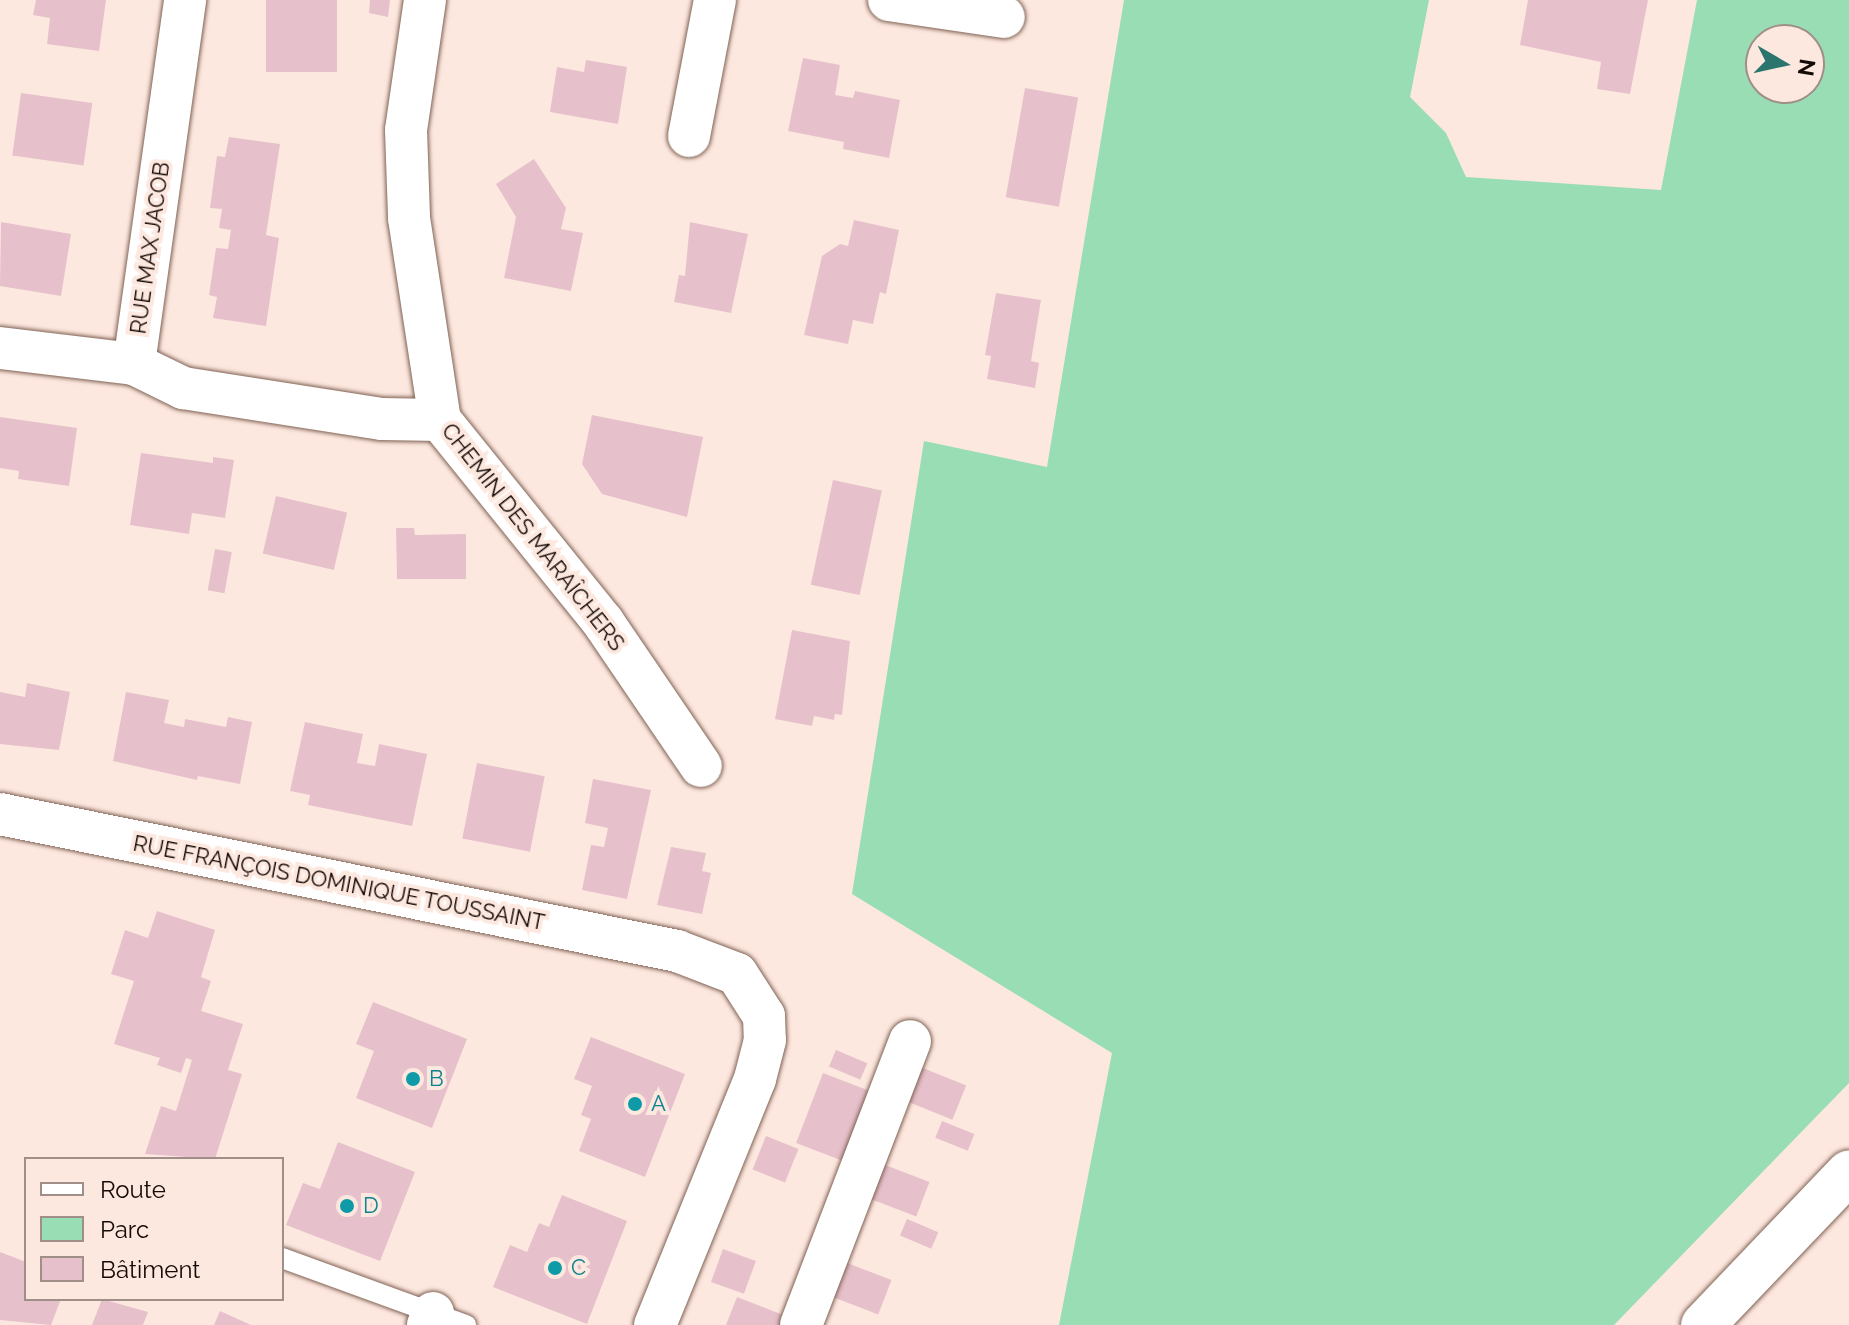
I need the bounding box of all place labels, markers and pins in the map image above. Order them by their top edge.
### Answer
place label: B [429,1066,444,1092]
marker: B [404,1070,422,1088]
place label: A [651,1091,666,1117]
marker: A [626,1095,644,1113]
place label: D [363,1193,379,1219]
marker: D [338,1197,356,1215]
place label: C [571,1255,586,1281]
marker: C [546,1259,564,1277]

